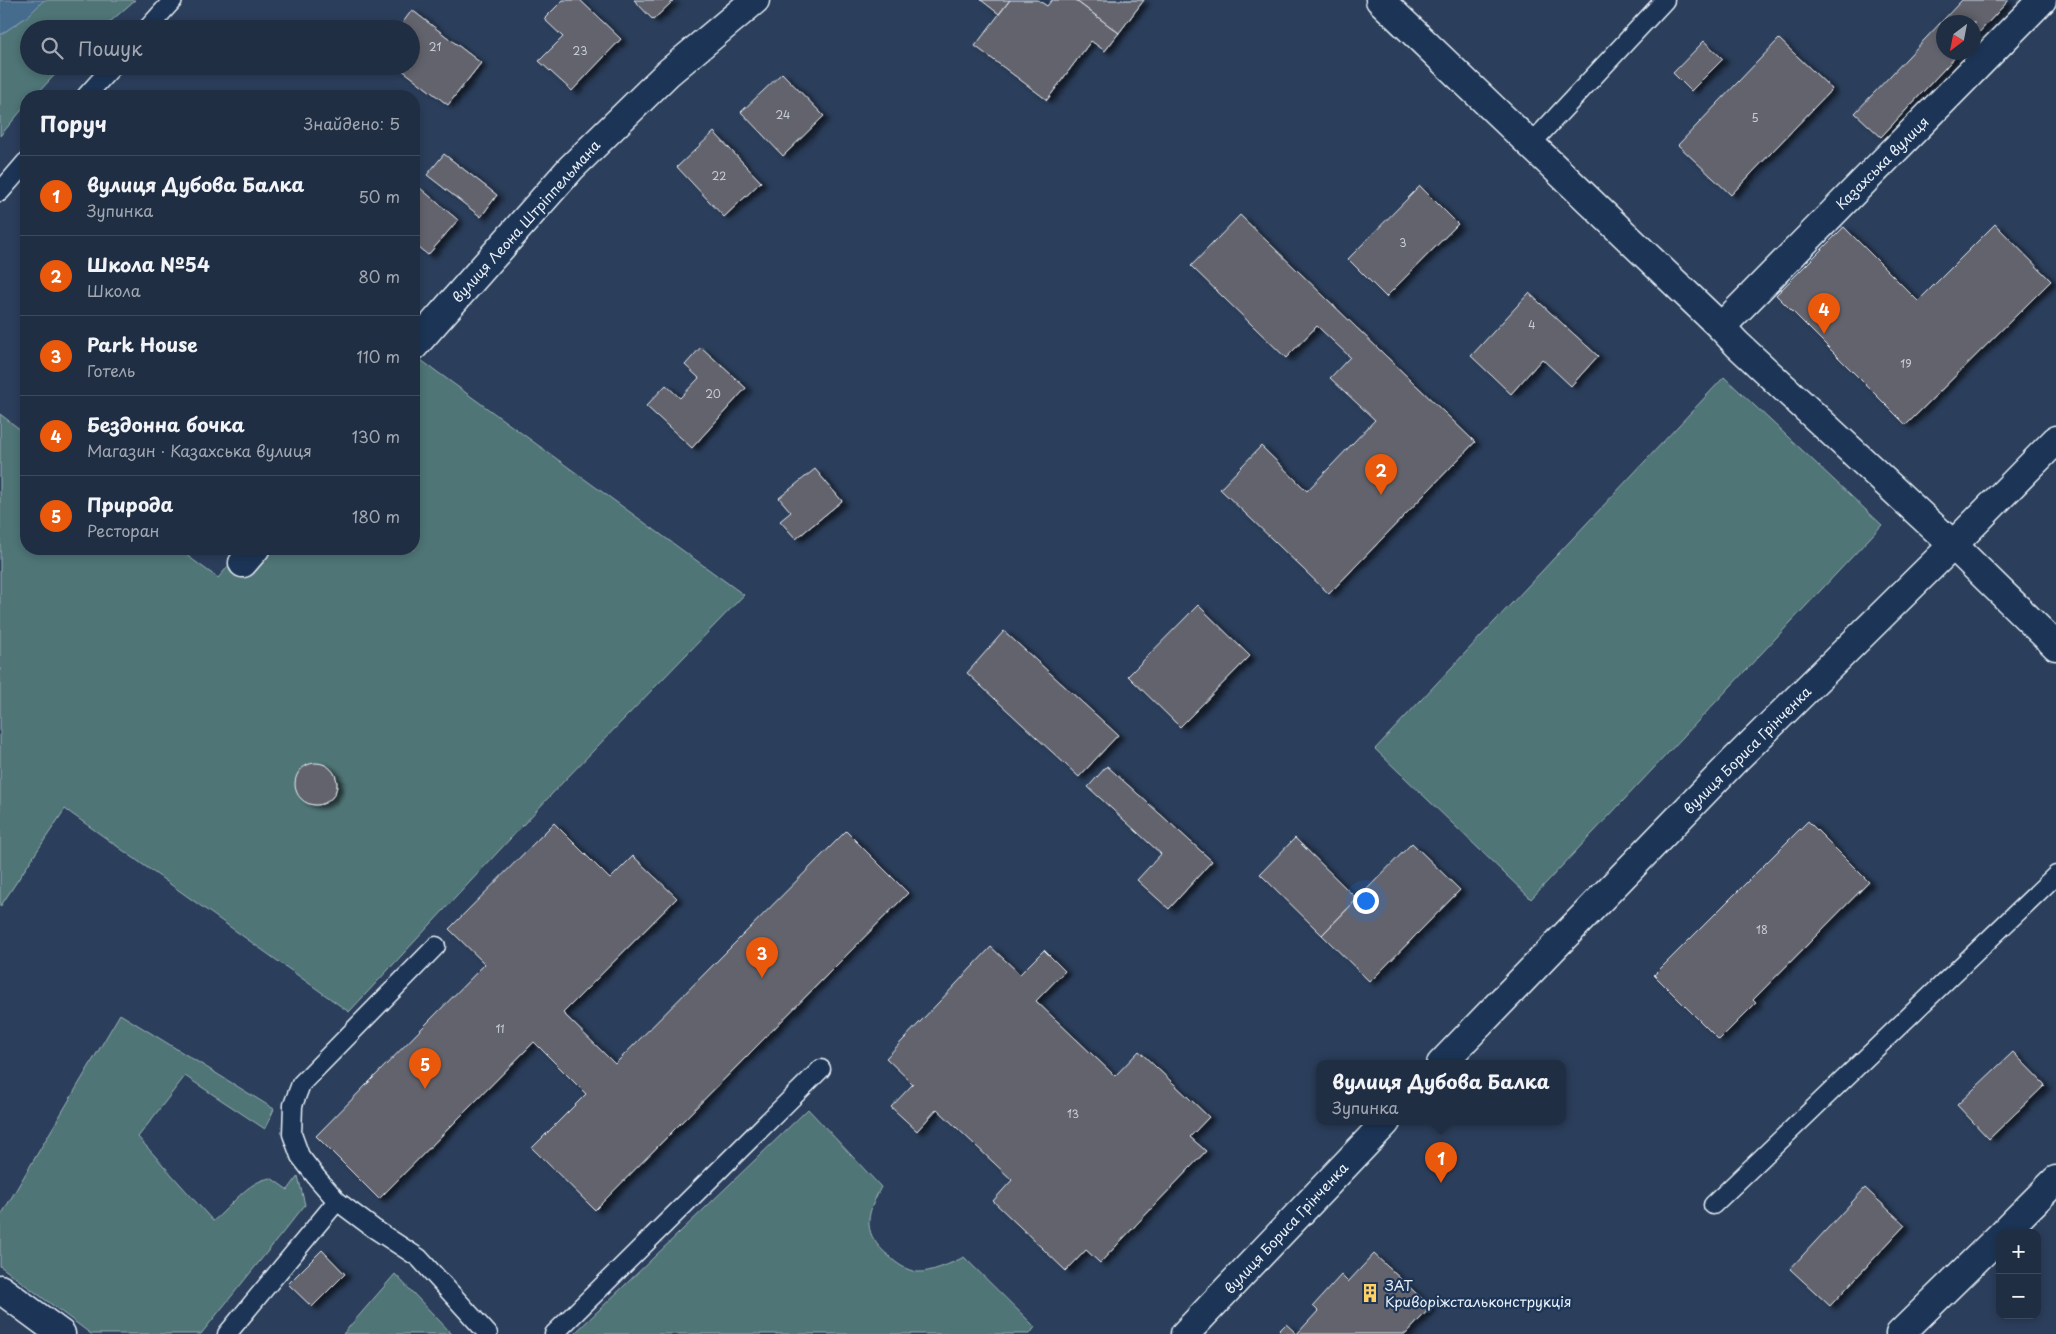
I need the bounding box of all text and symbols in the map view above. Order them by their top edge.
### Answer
north arrow [1936,15,1981,60]
search box [20,20,420,75]
icon: search [38,34,66,62]
text: Пошук [78,34,143,62]
house number: 21 [429,38,441,55]
house number: 23 [573,42,587,59]
house number: 24 [776,106,790,123]
text: Поруч [40,107,107,139]
house number: 5 [1751,109,1759,126]
text: Знайдено: 5 [304,111,400,135]
street label: Казахська вулиця [1831,112,1933,214]
street label: вулиця Леона Штріппельмана [447,135,605,307]
house number: 22 [712,167,726,184]
text: вулиця Дубова Балка [87,170,304,198]
text: 1 [52,184,60,208]
text: 50 m [359,184,400,208]
text: Зупинка [87,198,153,222]
house number: 3 [1399,234,1407,251]
text: Школа №54 [87,250,210,278]
text: 2 [50,264,62,288]
text: 80 m [358,264,400,288]
text: Школа [87,278,141,302]
pin: 4 [1808,293,1840,334]
house number: 4 [1528,316,1536,333]
text: Park House [87,330,198,358]
text: 3 [51,344,61,368]
text: 110 m [357,344,400,368]
house number: 19 [1900,355,1912,372]
text: Готель [87,358,135,382]
house number: 20 [705,385,721,402]
text: Бездонна бочка [87,410,245,438]
text: 4 [51,424,61,448]
text: 130 m [352,424,400,448]
text: Магазин · Казахська вулиця [87,438,312,462]
pin: 2 [1365,454,1397,495]
text: Природа [87,490,173,518]
text: 5 [51,504,61,528]
text: 180 m [352,504,400,528]
text: Ресторан [87,518,160,542]
street label: вулиця Бориса Грінченка [1678,681,1816,819]
your location [1353,888,1379,914]
house number: 18 [1756,921,1768,938]
pin: 3 [746,937,778,978]
house number: 11 [495,1020,505,1037]
pin: 5 [409,1048,441,1089]
popup [1316,1060,1566,1125]
text: вулиця Дубова Балка [1332,1067,1550,1095]
text: Зупинка [1332,1095,1398,1119]
house number: 13 [1067,1105,1079,1122]
pin: 1 [1425,1142,1457,1183]
street label: вулиця Бориса Грінченка [1219,1157,1353,1299]
map controls [1996,1229,2041,1319]
button: + [1996,1229,2041,1274]
button: − [1996,1274,2041,1319]
place label: ЗАТ Криворіжстальконструкція [1385,1275,1572,1312]
building icon: ЗАТ Криворіжстальконструкція [1359,1282,1381,1304]

